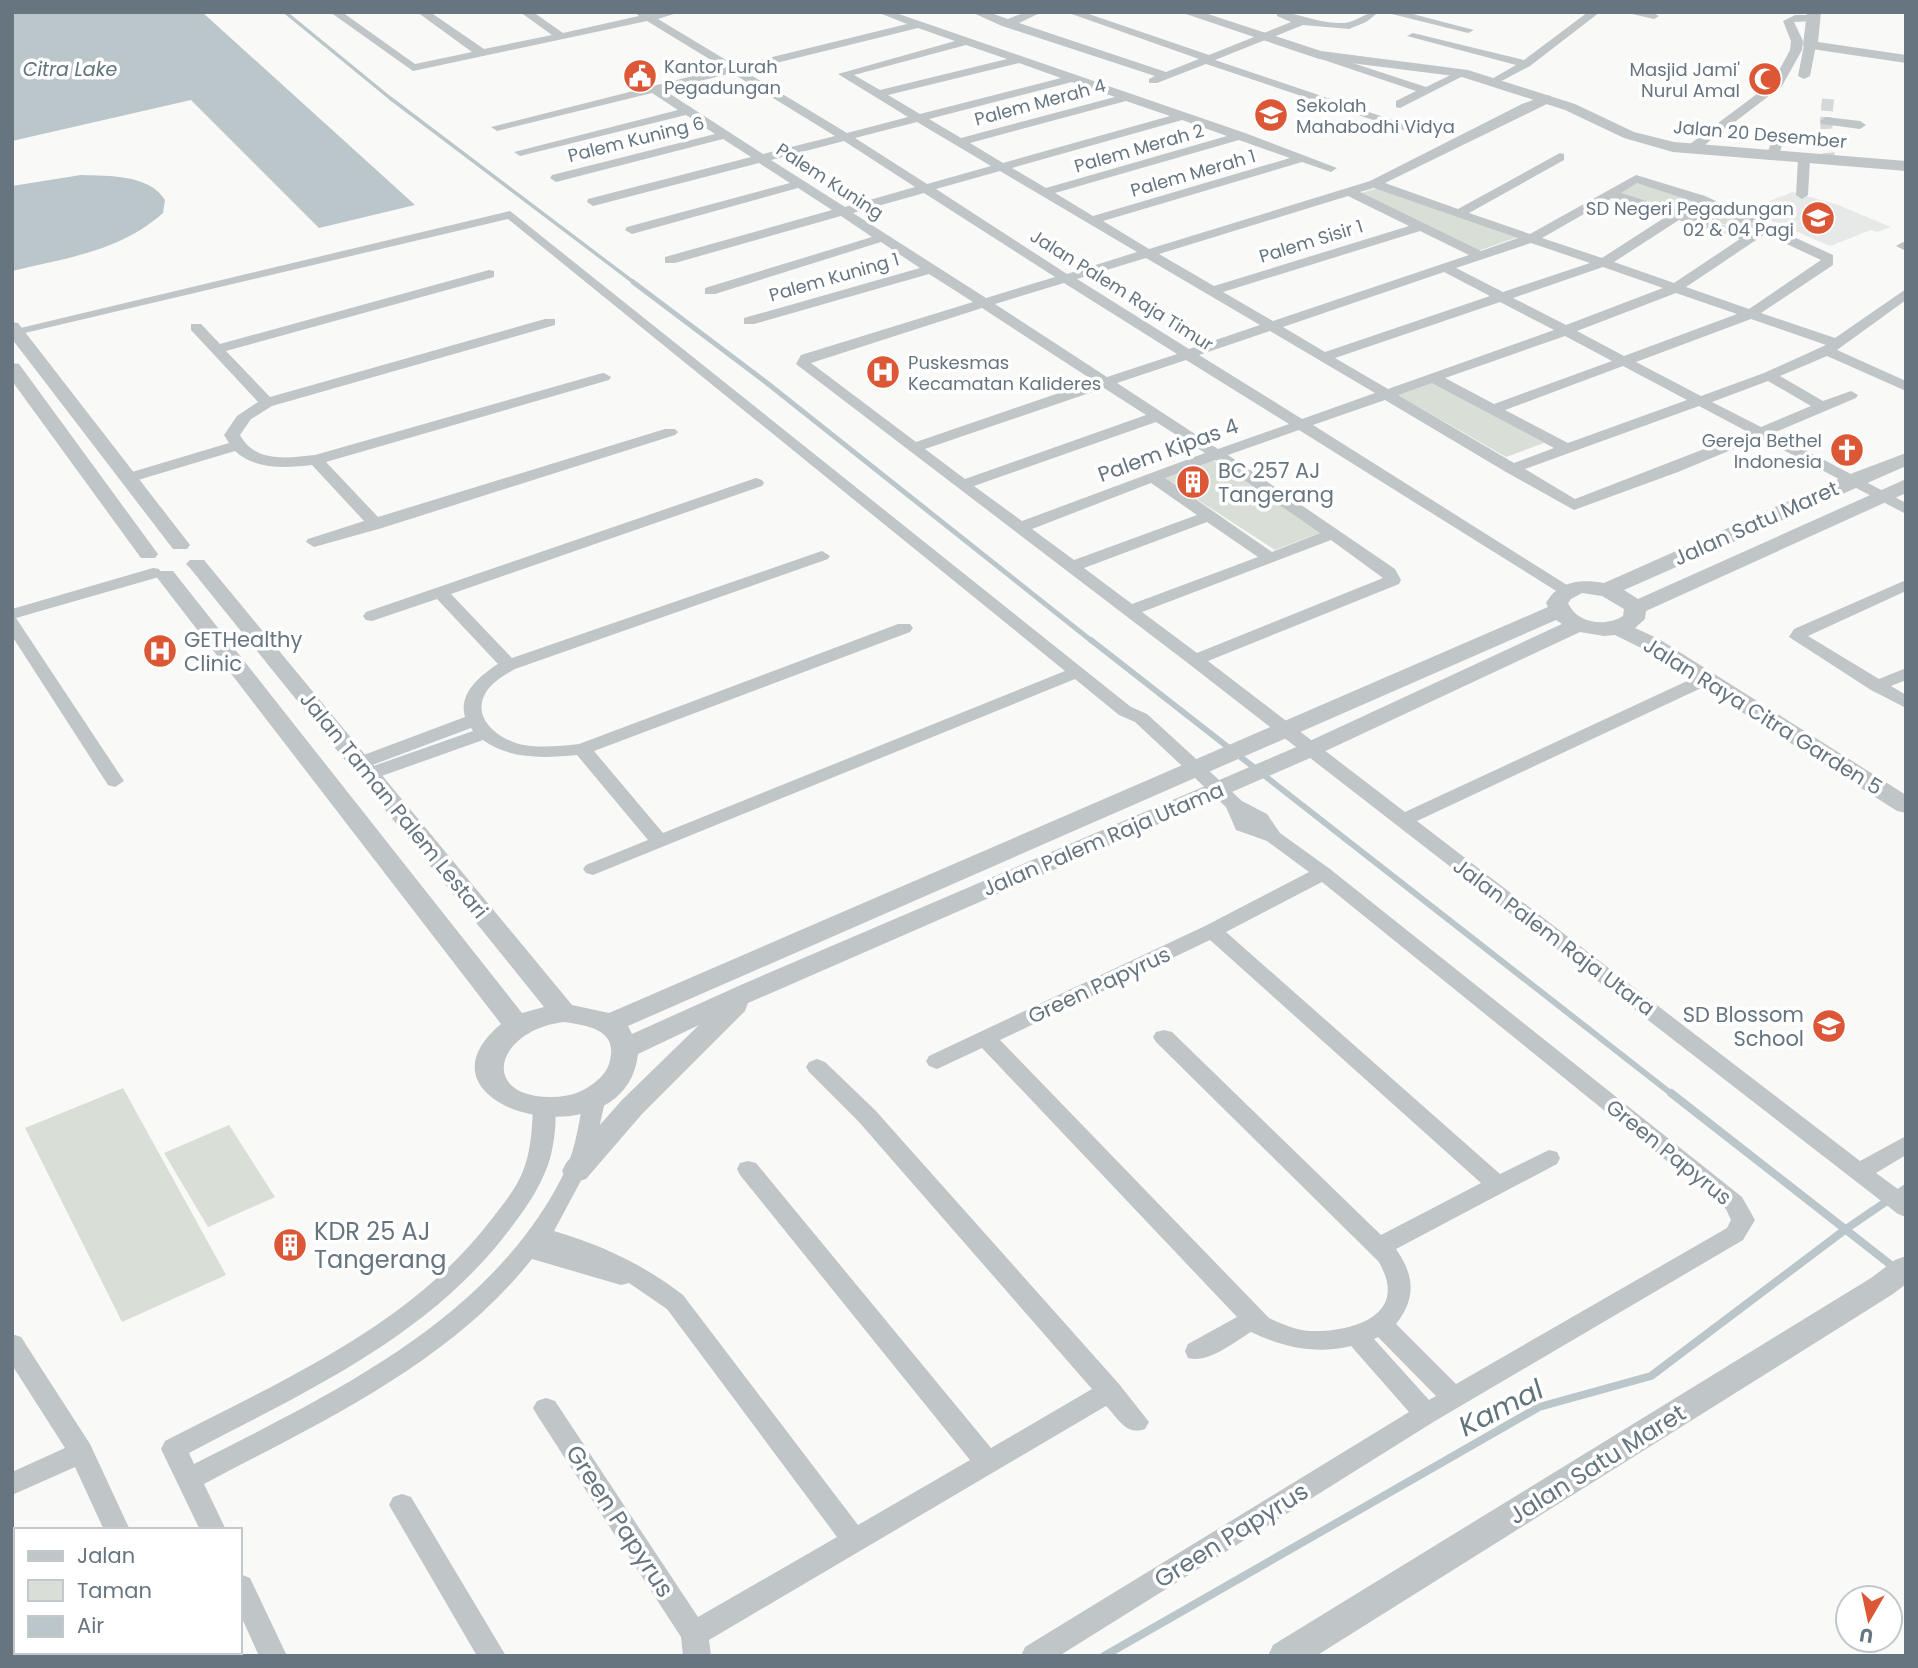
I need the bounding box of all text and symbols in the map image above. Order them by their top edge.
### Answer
place label: Kantor Lurah Pegadungan [664,54,781,100]
water label: Citra Lake [23,56,117,83]
public building icon: Kantor Lurah Pegadungan [621,57,659,95]
place label: Masjid Jami' Nurul Amal [1630,57,1740,103]
mosque icon: Masjid Jami' Nurul Amal [1746,60,1784,98]
street label: Palem Merah 4 [972,72,1108,132]
place label: Sekolah Mahabodhi Vidya [1296,93,1455,139]
school or university icon: Sekolah Mahabodhi Vidya [1252,96,1290,134]
street label: Palem Kuning 6 [565,110,707,168]
street label: Jalan 20 Desember [1672,114,1848,154]
street label: Palem Merah 2 [1071,118,1207,178]
street label: Palem Kuning [771,137,889,225]
street label: Palem Merah 1 [1127,143,1259,203]
place label: SD Negeri Pegadungan 02 & 04 Pagi [1586,196,1794,242]
school or university icon: SD Negeri Pegadungan 02 & 04 Pagi [1799,199,1837,237]
street label: Palem Sisir 1 [1256,213,1366,269]
street label: Jalan Palem Raja Timur [1026,223,1219,357]
street label: Palem Kuning 1 [766,247,902,307]
place label: Puskesmas Kecamatan Kalideres [908,350,1101,396]
hospital icon: Puskesmas Kecamatan Kalideres [864,353,902,391]
street label: Palem Kipas 4 [1094,411,1242,489]
place label: Gereja Bethel Indonesia [1702,428,1822,474]
church icon: Gereja Bethel Indonesia [1828,431,1866,469]
place label: BC 257 AJ Tangerang [1218,456,1334,509]
building icon: BC 257 AJ Tangerang [1174,463,1212,501]
street label: Jalan Satu Maret [1669,474,1843,572]
place label: GETHealthy Clinic [184,625,302,678]
street label: Jalan Raya Citra Garden 5 [1638,630,1888,802]
hospital icon: GETHealthy Clinic [141,632,179,670]
street label: Jalan Taman Palem Lestari [293,686,495,924]
street label: Jalan Palem Raja Utama [978,775,1228,903]
street label: Jalan Palem Raja Utara [1447,852,1661,1022]
street label: Green Papyrus [1023,939,1175,1031]
place label: SD Blossom School [1683,1000,1804,1053]
school or university icon: SD Blossom School [1810,1007,1848,1045]
street label: Green Papyrus [1600,1092,1738,1212]
place label: KDR 25 AJ Tangerang [314,1215,446,1276]
building icon: KDR 25 AJ Tangerang [271,1226,309,1264]
water label: Kamal [1452,1370,1550,1446]
street label: Jalan Satu Maret [1502,1396,1692,1532]
street label: Green Papyrus [558,1438,682,1604]
street label: Green Papyrus [1148,1474,1314,1596]
legend [14,1528,242,1654]
text: Jalan [77,1541,135,1570]
text: Taman [77,1576,152,1605]
north arrow [1834,1584,1904,1654]
text: Air [77,1611,104,1640]
text: U [1858,1621,1875,1650]

